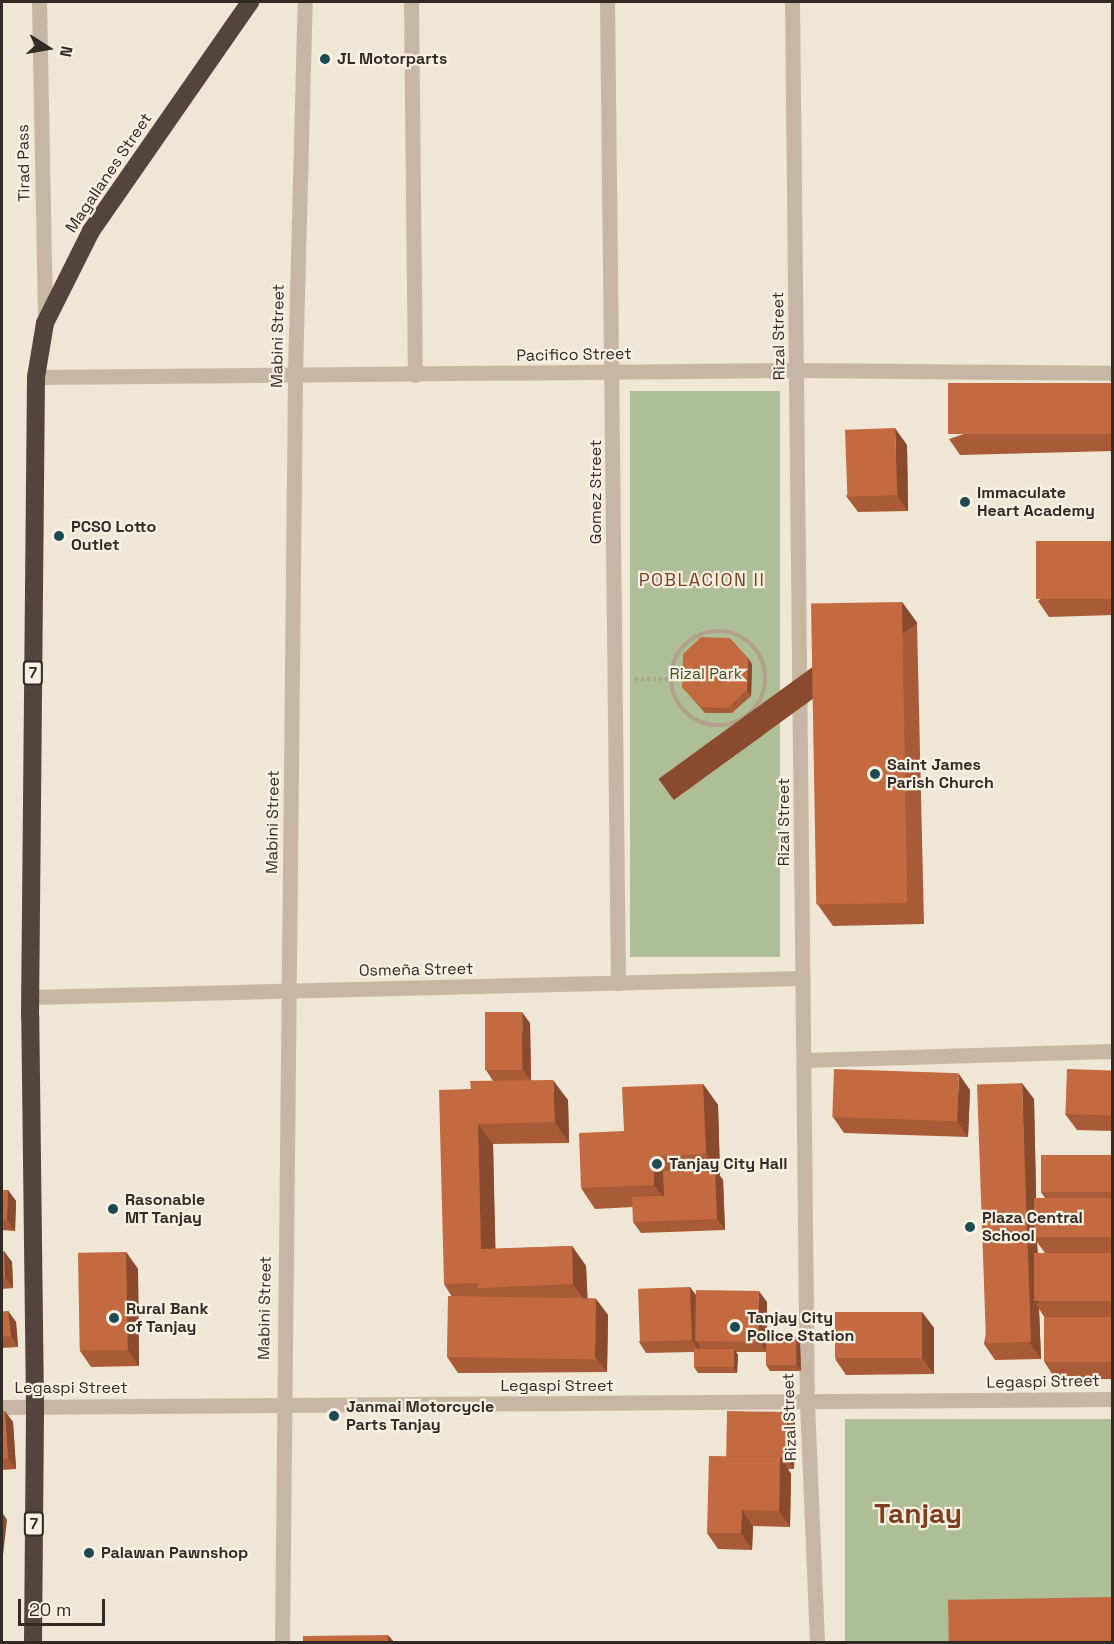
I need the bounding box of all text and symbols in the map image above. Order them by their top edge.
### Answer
north arrow [18,18,78,78]
text: N [55,44,77,59]
place label: JL Motorparts [337,49,448,69]
marker: JL Motorparts [318,52,332,66]
street label: Magallanes Street [62,110,156,236]
street label: Tirad Pass [14,124,34,202]
street label: Mabini Street [267,284,289,388]
street label: Rizal Street [769,292,789,380]
street label: Pacifico Street [516,344,632,366]
street label: Gomez Street [586,440,606,544]
place label: Immaculate Heart Academy [977,483,1095,521]
marker: Immaculate Heart Academy [958,495,972,509]
place label: PCSO Lotto Outlet [71,517,156,555]
marker: PCSO Lotto Outlet [52,529,66,543]
district label: POBLACION II [639,569,765,591]
road number: 7 [22,661,44,685]
park label: Rizal Park [670,664,742,684]
place label: Saint James Parish Church [887,755,994,793]
marker: Saint James Parish Church [868,767,882,781]
street label: Mabini Street [262,770,284,874]
street label: Rizal Street [774,778,794,866]
street label: Osmeña Street [359,959,473,981]
place label: Tanjay City Hall [669,1154,787,1174]
marker: Tanjay City Hall [650,1157,664,1171]
place label: Rasonable MT Tanjay [125,1190,205,1228]
marker: Rasonable MT Tanjay [106,1202,120,1216]
place label: Plaza Central School [982,1208,1083,1246]
marker: Plaza Central School [963,1220,977,1234]
street label: Mabini Street [254,1256,276,1360]
place label: Rural Bank of Tanjay [126,1299,208,1337]
place label: Tanjay City Police Station [747,1308,854,1346]
marker: Rural Bank of Tanjay [107,1311,121,1325]
marker: Tanjay City Police Station [728,1320,742,1334]
street label: Legaspi Street [986,1371,1100,1393]
street label: Rizal Street [779,1372,801,1462]
street label: Legaspi Street [500,1376,614,1396]
street label: Legaspi Street [14,1378,128,1398]
place label: Janmai Motorcycle Parts Tanjay [346,1397,494,1435]
marker: Janmai Motorcycle Parts Tanjay [327,1409,341,1423]
district label: Tanjay [874,1496,962,1530]
road number: 7 [24,1512,44,1536]
place label: Palawan Pawnshop [101,1543,248,1563]
marker: Palawan Pawnshop [82,1546,96,1560]
scale bar [21,1587,108,1625]
text: 20 m [29,1598,72,1621]

